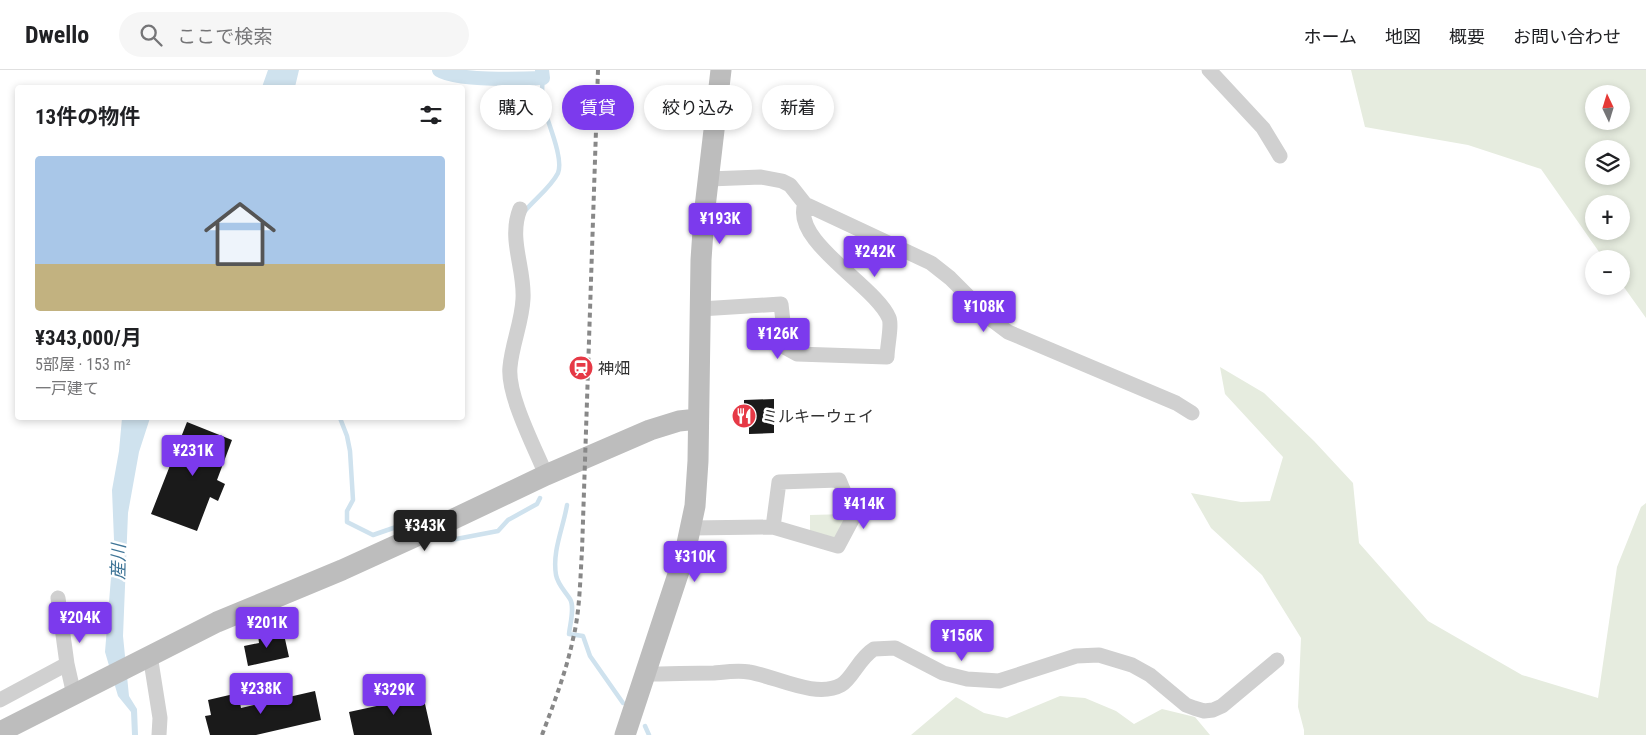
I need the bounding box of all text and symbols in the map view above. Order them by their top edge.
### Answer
search box [119,12,469,57]
text: Dwello [25,21,89,49]
icon: search [137,21,165,49]
text: ここで検索 [177,25,272,48]
text: ホーム [1304,26,1357,47]
text: 地図 [1385,26,1421,47]
text: 概要 [1449,26,1485,47]
text: お問い合わせ [1513,26,1621,47]
chip: 購入 [480,85,552,130]
chip: 賃貸 [562,85,634,130]
chip: 絞り込み [644,85,752,130]
chip: 新着 [762,85,834,130]
north arrow [1585,85,1630,130]
map controls [1585,85,1630,295]
icon: filters [417,101,445,129]
text: 13件の物件 [35,105,140,129]
button: layers [1585,140,1630,185]
icon: home [195,189,285,279]
button: + [1585,195,1630,240]
pin: ¥193K [685,202,755,245]
text: ¥193K [700,209,740,228]
pin: ¥242K [840,236,910,278]
text: ¥242K [855,242,895,261]
button: − [1585,250,1630,295]
pin: ¥108K [949,290,1019,333]
text: ¥108K [964,297,1004,316]
pin: ¥126K [743,318,813,360]
text: ¥126K [758,324,798,343]
text: ¥343,000/月 [35,326,142,350]
text: 5部屋 · 153 m² [35,355,131,374]
station icon: 神畑 [568,355,594,381]
place label: 神畑 [598,359,630,378]
text: 一戸建て [35,379,99,398]
restaurant icon: ミルキーウェイ [731,403,757,429]
place label: ミルキーウェイ [762,407,874,426]
pin: ¥231K [158,434,228,477]
text: ¥231K [173,441,213,460]
pin: ¥414K [829,488,899,530]
text: ¥414K [844,494,884,513]
pin: ¥343K [390,510,460,552]
text: ¥343K [405,516,445,535]
pin: ¥310K [660,540,730,583]
water label: 産川 [107,542,129,580]
text: ¥310K [675,547,715,566]
pin: ¥204K [45,602,115,644]
pin: ¥201K [232,606,302,649]
text: ¥204K [60,608,100,627]
text: ¥201K [247,613,287,632]
pin: ¥156K [927,620,997,662]
text: ¥156K [942,626,982,645]
pin: ¥238K [226,672,296,715]
pin: ¥329K [359,674,429,716]
text: ¥238K [241,679,281,698]
text: ¥329K [374,680,414,699]

